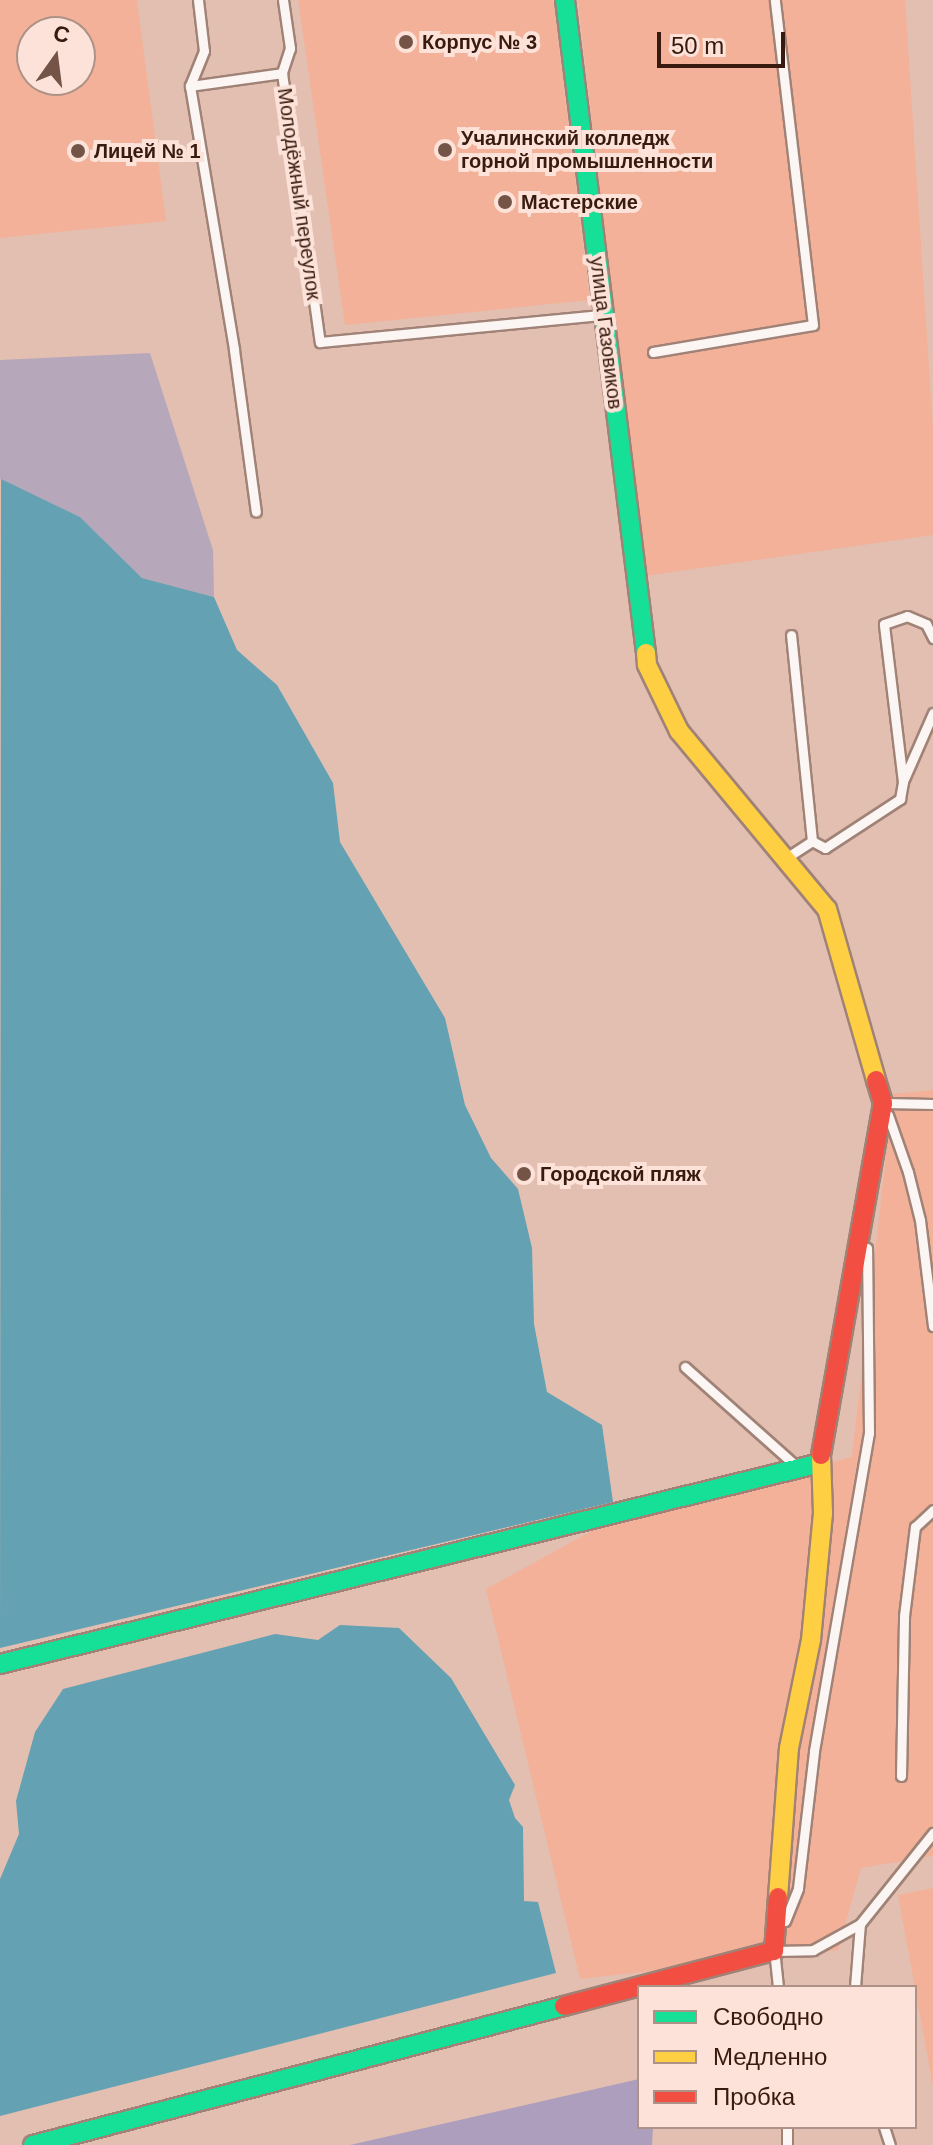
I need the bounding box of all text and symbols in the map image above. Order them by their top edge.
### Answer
north arrow [16,16,96,96]
scale bar [661,16,789,66]
text: С [51,20,72,48]
place label: Корпус № 3 [422,30,537,54]
text: 50 m [671,32,724,59]
marker: Корпус № 3 [397,33,415,51]
street label: Молодёжный переулок [272,86,326,302]
place label: Учалинский колледж горной промышленности [461,126,713,173]
place label: Лицей № 1 [94,139,201,163]
marker: Учалинский колледж горной промышленности [436,141,454,159]
marker: Лицей № 1 [69,142,87,160]
place label: Мастерские [521,190,638,214]
marker: Мастерские [496,193,514,211]
street label: улица Газовиков [585,255,627,411]
place label: Городской пляж [540,1162,701,1186]
marker: Городской пляж [515,1165,533,1183]
legend [637,1985,917,2129]
text: Свободно [713,2003,823,2030]
text: Медленно [713,2043,827,2070]
text: Пробка [713,2083,795,2110]

